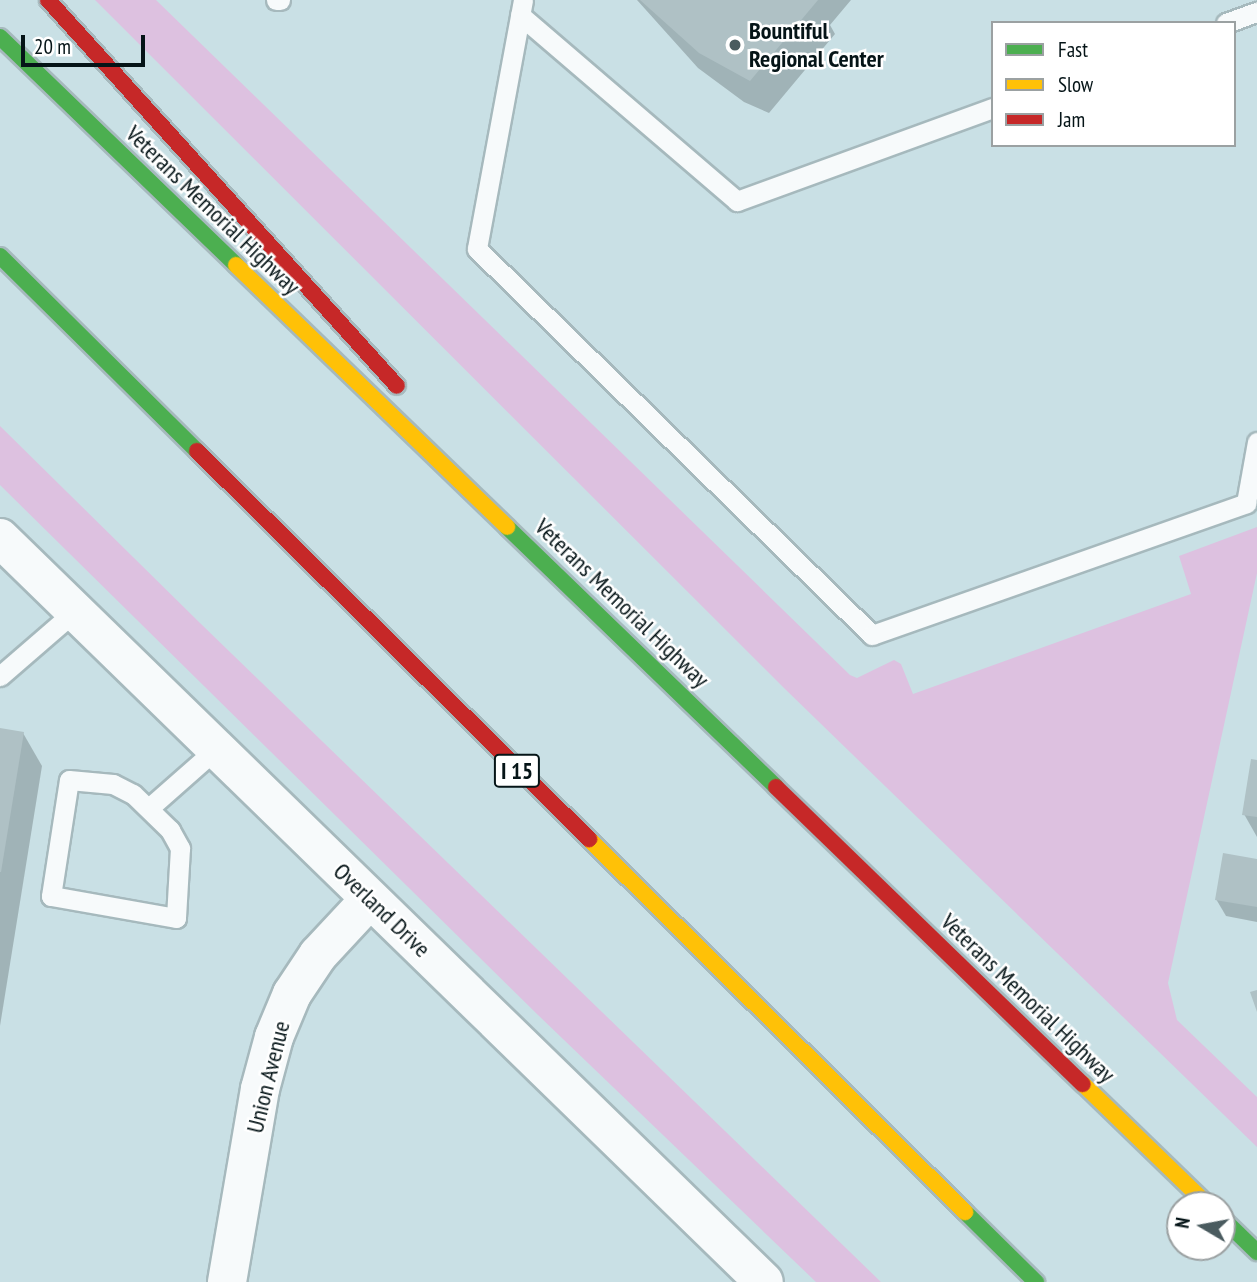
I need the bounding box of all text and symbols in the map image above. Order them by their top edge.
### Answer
place label: Bountiful Regional Center [749,17,884,73]
scale bar [24,21,149,65]
legend [991,21,1236,147]
text: 20 m [34,33,71,60]
text: Fast [1058,36,1088,63]
marker: Bountiful Regional Center [727,37,743,53]
text: Slow [1058,71,1093,98]
text: Jam [1058,106,1085,133]
street label: Veterans Memorial Highway [120,119,306,301]
street label: Veterans Memorial Highway [529,512,715,694]
road number: I 15 [492,751,542,790]
street label: Overland Drive [328,857,436,963]
street label: Veterans Memorial Highway [935,907,1121,1089]
street label: Union Avenue [240,1018,296,1136]
north arrow [1166,1191,1236,1261]
text: N [1170,1216,1195,1230]

